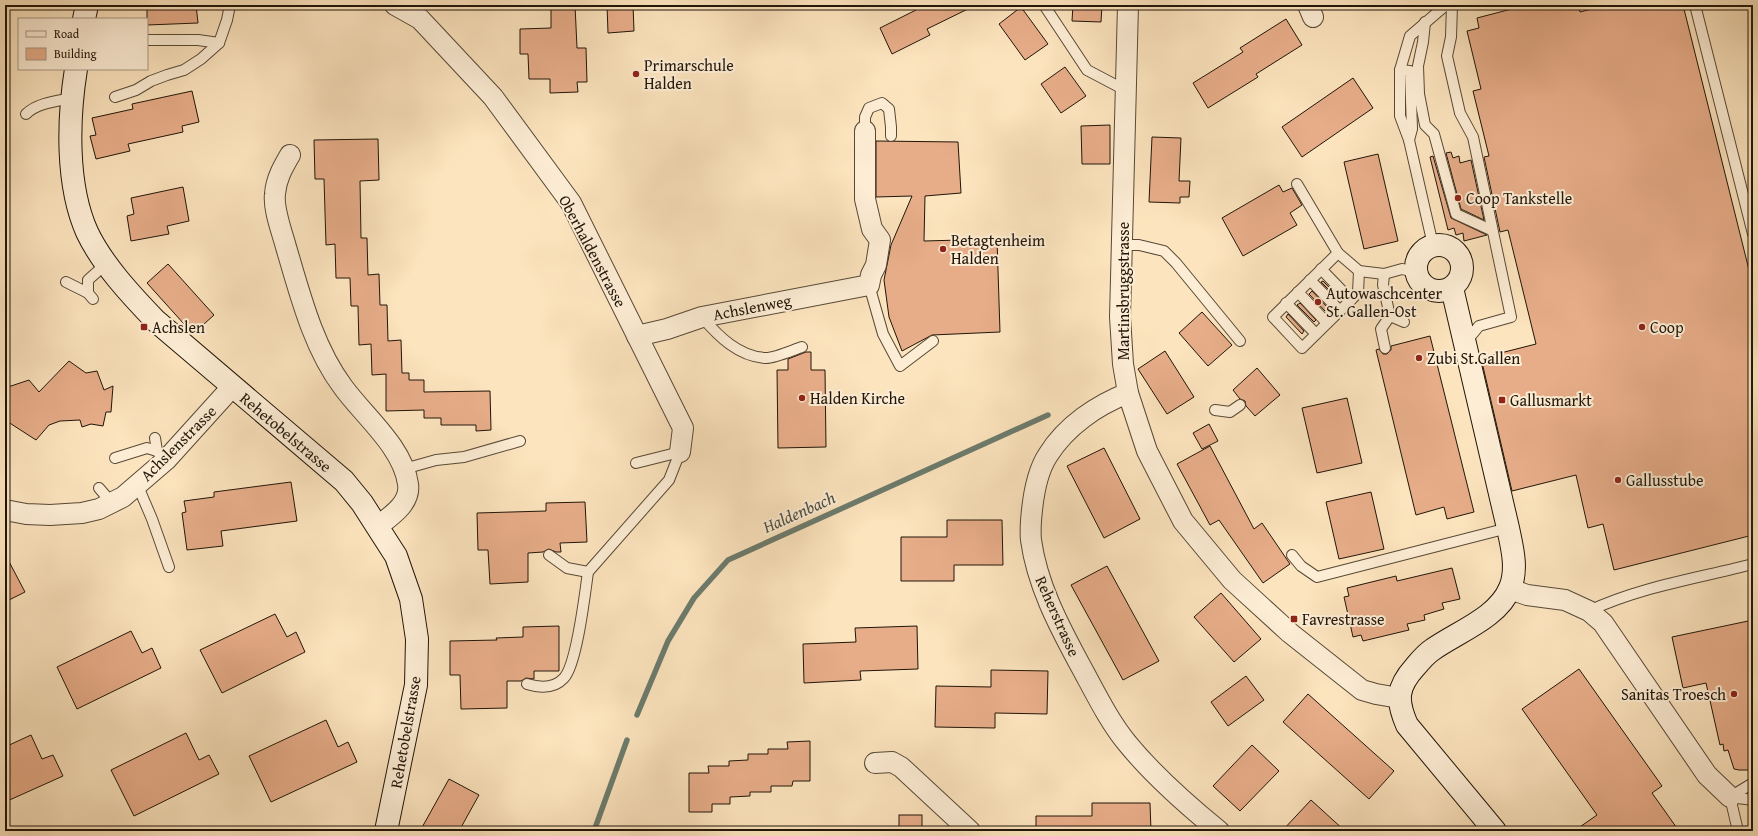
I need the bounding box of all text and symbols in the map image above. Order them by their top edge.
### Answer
legend [18,18,148,70]
text: Road [54,25,80,42]
text: Building [54,45,97,62]
place label: Primarschule Halden [644,53,734,95]
marker: Primarschule Halden [631,69,641,79]
place label: Coop Tankstelle [1466,186,1572,210]
street label: Oberhaldenstrasse [553,190,633,312]
marker: Coop Tankstelle [1453,193,1463,203]
street label: Martinsbruggstrasse [1111,222,1135,360]
place label: Betagtenheim Halden [951,228,1045,270]
marker: Betagtenheim Halden [938,244,948,254]
place label: Autowaschcenter St. Gallen-Ost [1326,281,1443,323]
street label: Achslenweg [711,288,793,326]
marker: Autowaschcenter St. Gallen-Ost [1313,297,1323,307]
place label: Achslen [152,315,205,339]
place label: Coop [1650,315,1684,339]
marker: Achslen [139,322,149,332]
marker: Coop [1637,322,1647,332]
place label: Zubi St.Gallen [1427,346,1520,370]
marker: Zubi St.Gallen [1414,353,1424,363]
street label: Rehetobelstrasse [235,386,337,478]
place label: Halden Kirche [810,386,905,410]
place label: Gallusmarkt [1510,388,1592,412]
marker: Halden Kirche [797,393,807,403]
marker: Gallusmarkt [1497,395,1507,405]
street label: Achslenstrasse [134,399,222,487]
place label: Gallusstube [1626,468,1703,492]
marker: Gallusstube [1613,475,1623,485]
water label: Haldenbach [758,484,840,539]
street label: Reherstrasse [1030,572,1086,660]
place label: Favrestrasse [1302,607,1385,631]
marker: Favrestrasse [1289,614,1299,624]
street label: Rehetobelstrasse [383,674,427,790]
place label: Sanitas Troesch [1621,682,1726,706]
marker: Sanitas Troesch [1729,689,1739,699]

